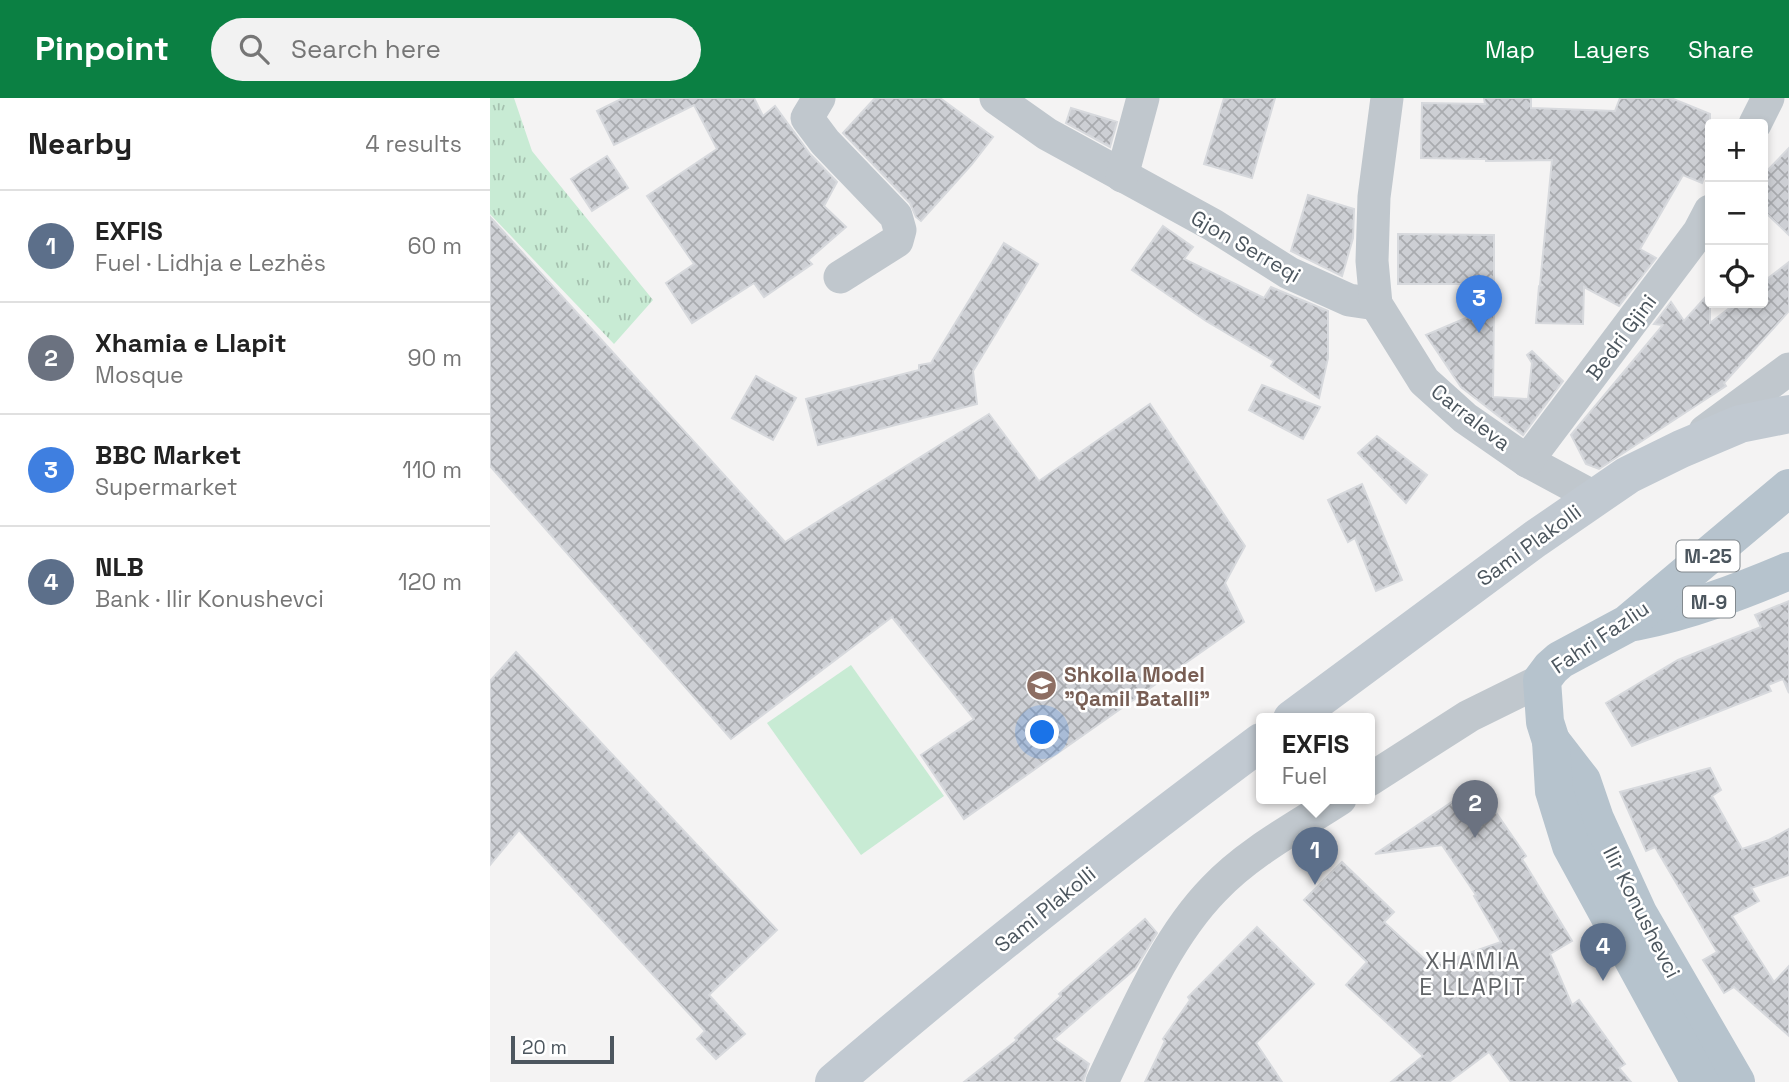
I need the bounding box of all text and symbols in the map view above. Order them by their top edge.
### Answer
search box [211,18,701,81]
text: Pinpoint [35,28,169,70]
icon: search [235,30,273,68]
text: Search here [291,32,441,66]
text: Map [1485,34,1535,65]
text: Layers [1573,34,1650,65]
text: Share [1688,34,1754,65]
map controls [1705,119,1768,308]
button: + [1705,119,1768,182]
text: Nearby [28,124,132,163]
text: 4 results [365,129,462,159]
button: − [1705,182,1768,245]
street label: Gjon Serreqi [1186,204,1306,288]
text: EXFIS [95,214,163,248]
text: 1 [46,231,56,261]
text: 60 m [407,231,462,261]
button: locate [1705,245,1768,308]
text: Fuel · Lidhja e Lezhës [95,248,326,278]
pin: 3 [1456,275,1502,333]
street label: Bedri Gjini [1580,289,1662,385]
text: Xhamia e Llapit [95,326,287,360]
text: 2 [44,343,58,373]
text: 90 m [407,343,462,373]
text: Mosque [95,360,184,390]
street label: Carraleva [1426,378,1516,456]
text: BBC Market [95,438,241,472]
text: 3 [44,455,58,485]
text: 110 m [402,455,462,485]
text: Supermarket [95,472,237,502]
street label: Sami Plakolli [1471,498,1587,592]
road number: M-25 [1676,540,1740,572]
text: NLB [95,550,144,584]
text: 4 [44,567,58,597]
text: 120 m [398,567,462,597]
text: Bank · Ilir Konushevci [95,584,324,614]
road number: M-9 [1683,587,1735,618]
street label: Fahri Fazliu [1546,595,1654,679]
place label: Shkolla Model "Qamil Batalli" [1064,661,1210,712]
school or university icon: Shkolla Model "Qamil Batalli" [1024,669,1058,703]
popup [1256,713,1375,804]
your location [1025,715,1059,749]
text: EXFIS [1282,727,1349,761]
text: Fuel [1282,761,1327,791]
pin: 2 [1452,780,1498,838]
pin: 1 [1292,827,1338,885]
street label: Ilir Konushevci [1597,842,1687,982]
street label: Sami Plakolli [989,860,1101,958]
pin: 4 [1580,923,1626,981]
district label: XHAMIA E LLAPIT [1419,946,1527,1002]
scale bar [511,1033,614,1065]
text: 20 m [522,1035,567,1060]

